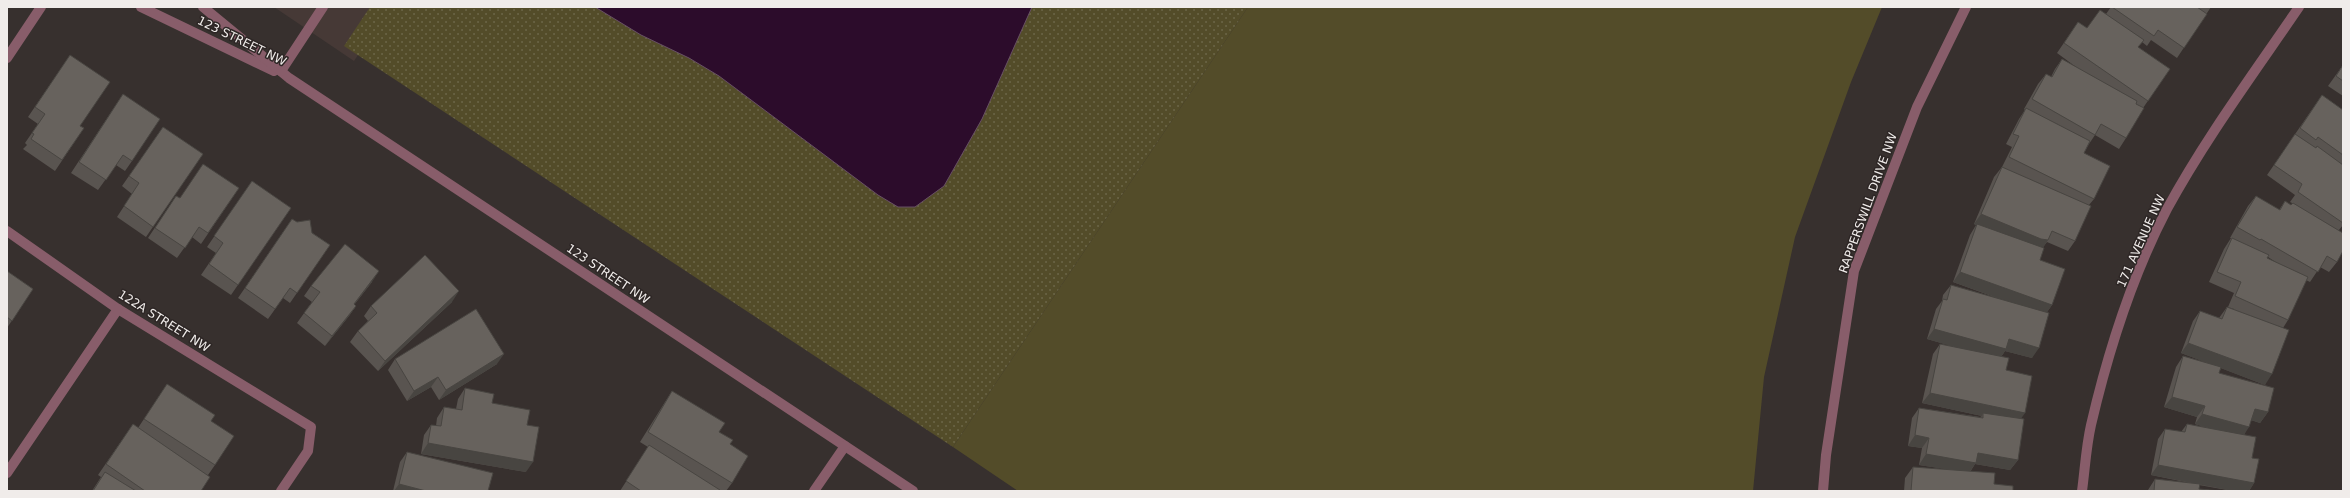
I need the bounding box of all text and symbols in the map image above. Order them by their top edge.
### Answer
street label: 123 STREET NW [195,13,289,69]
street label: RAPPERSWILL DRIVE NW [1836,131,1900,275]
street label: 171 AVENUE NW [2114,192,2168,290]
street label: 123 STREET NW [564,241,652,307]
street label: 122A STREET NW [116,287,212,355]

